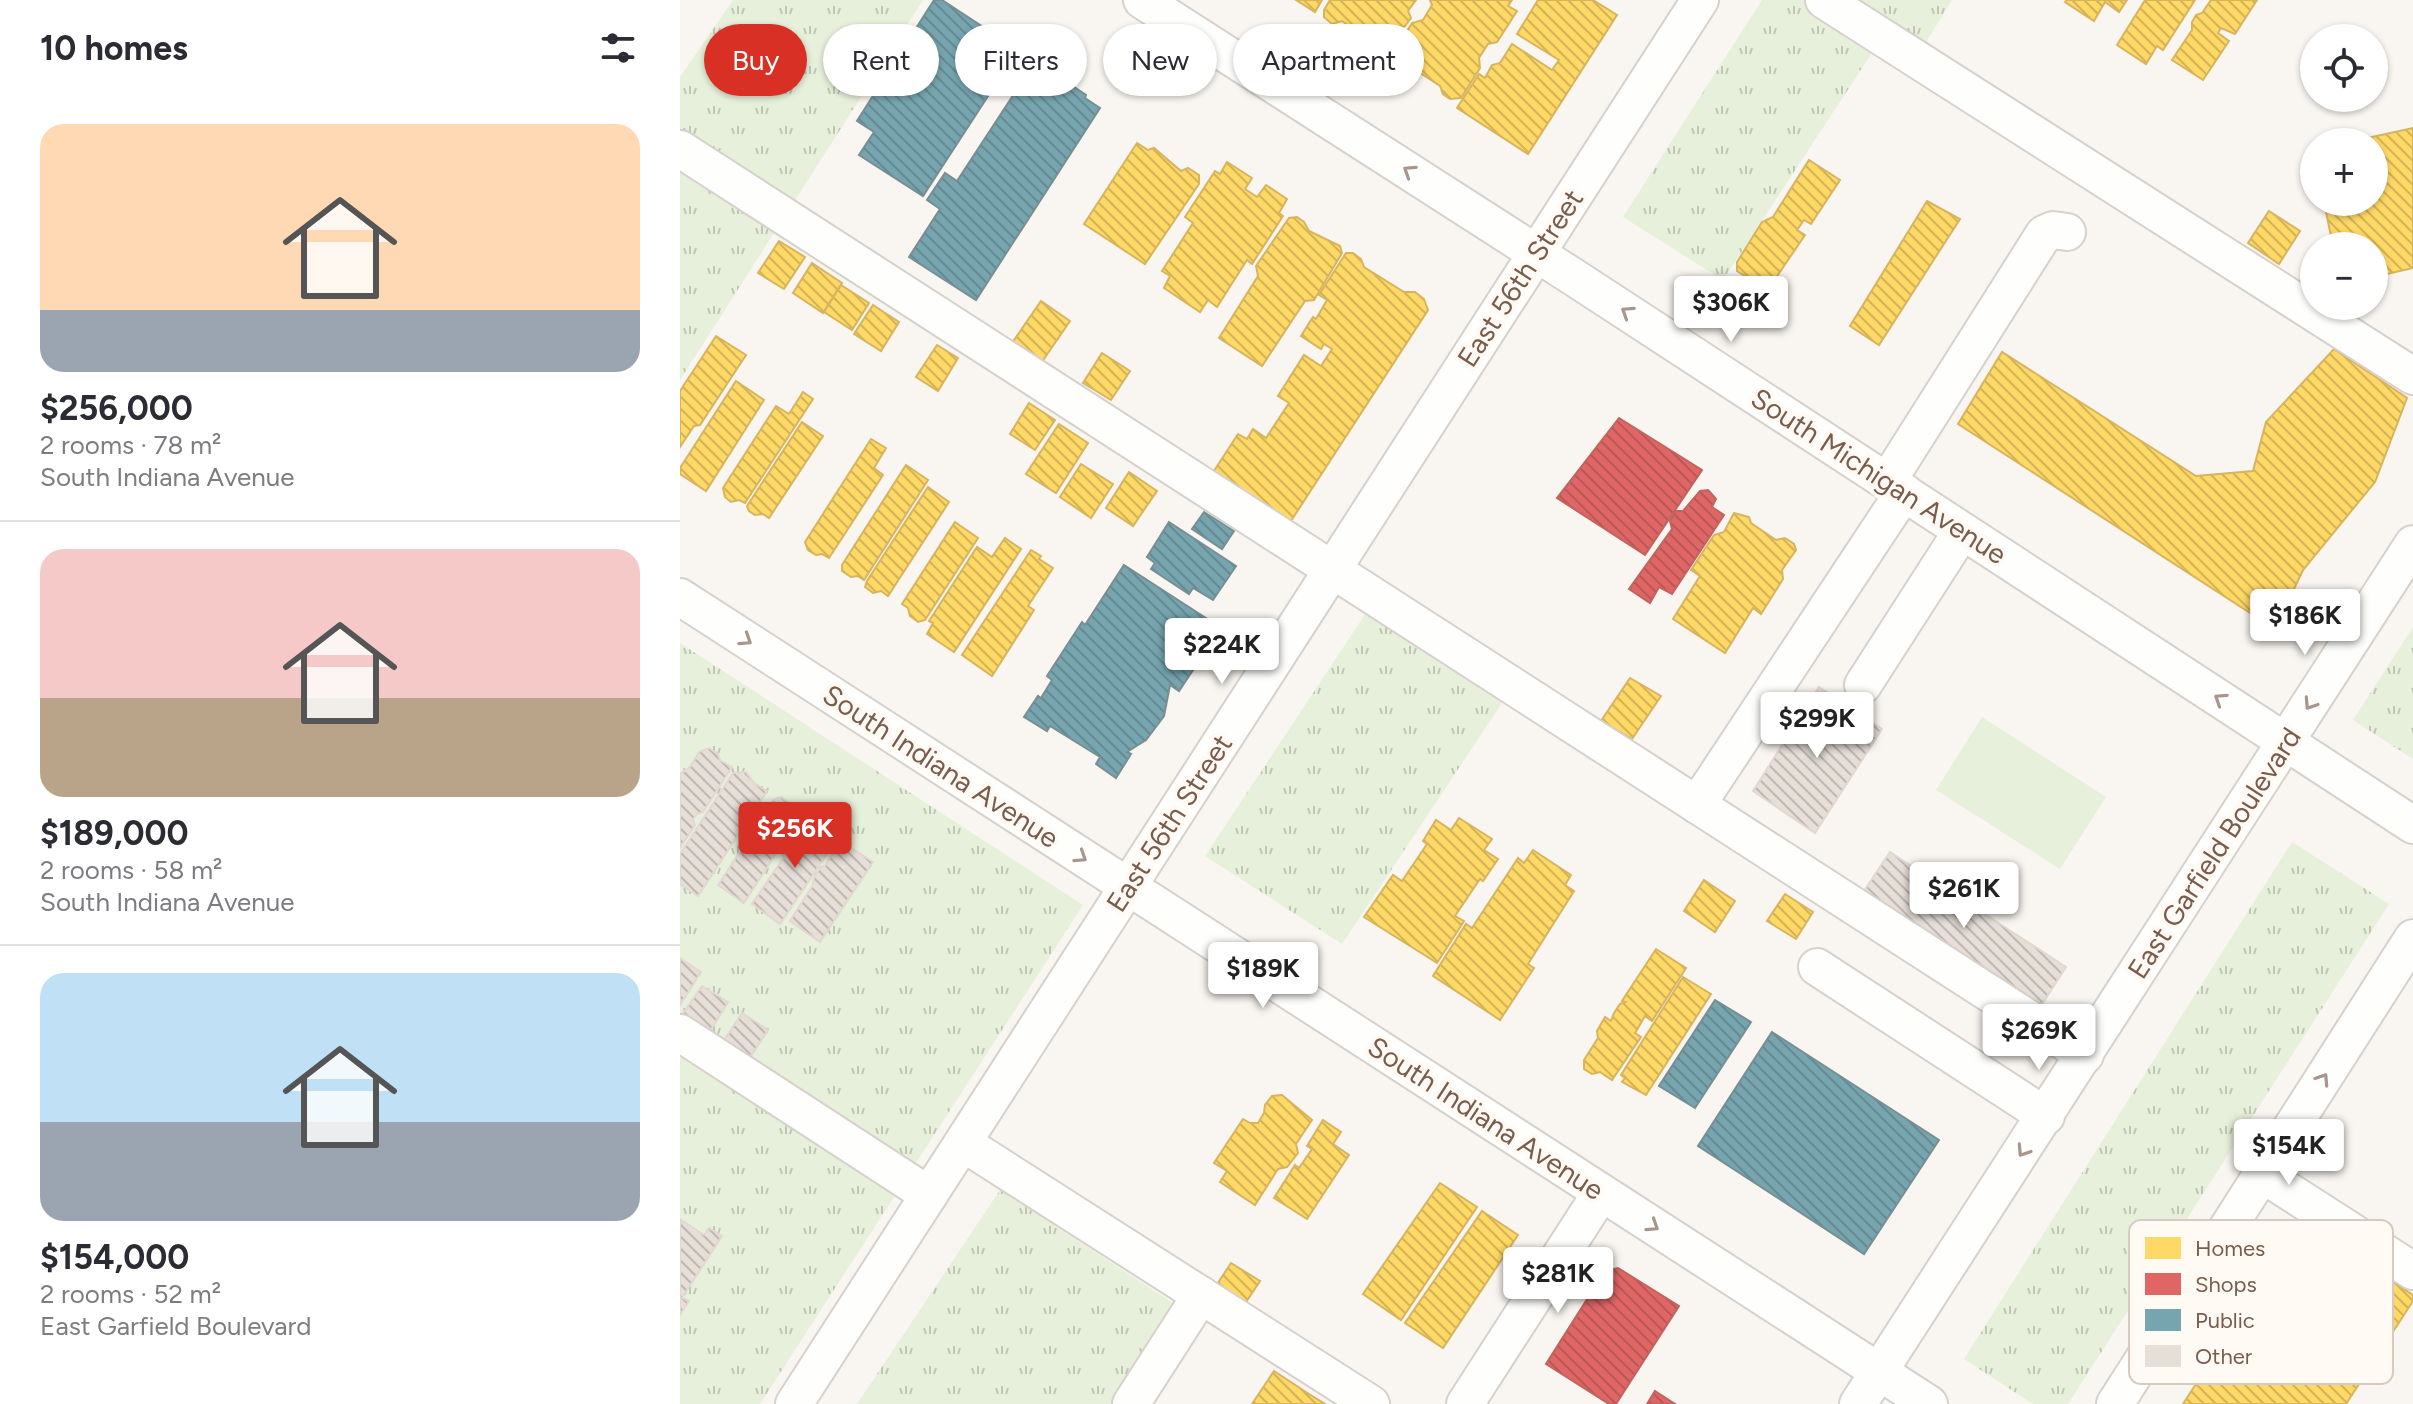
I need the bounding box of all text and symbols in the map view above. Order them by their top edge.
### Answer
chip: Buy [704,24,807,96]
chip: Rent [823,24,939,96]
chip: Filters [955,24,1087,96]
chip: New [1103,24,1217,96]
chip: Apartment [1233,24,1424,96]
map controls [2300,24,2388,320]
button: locate [2300,24,2388,112]
icon: filters [596,26,640,70]
text: 10 homes [40,28,188,69]
button: + [2300,128,2388,216]
one-way arrow [1403,166,1418,181]
icon: home [268,176,412,320]
street label: East 56th Street [1450,183,1590,373]
button: − [2300,232,2388,320]
pin: $306K [1675,276,1787,344]
text: $306K [1692,286,1770,318]
one-way arrow [1622,307,1636,322]
street label: South Michigan Avenue [1745,381,2013,571]
text: $256,000 [40,388,193,429]
text: 2 rooms · 78 m² [40,429,221,461]
text: South Indiana Avenue [40,461,295,493]
pin: $186K [2249,589,2361,657]
text: $186K [2268,599,2342,631]
icon: home [268,601,412,745]
pin: $224K [1166,618,1278,686]
text: $224K [1183,628,1261,660]
one-way arrow [737,630,751,645]
street label: South Indiana Avenue [817,677,1065,855]
pin: $299K [1761,692,1873,760]
one-way arrow [2215,694,2229,709]
one-way arrow [2305,695,2320,709]
text: $299K [1779,702,1855,734]
street label: East Garfield Boulevard [2120,721,2308,985]
street label: East 56th Street [1099,728,1239,918]
pin: $256K [739,802,851,870]
text: $256K [757,812,833,844]
text: $189,000 [40,813,189,854]
one-way arrow [1073,847,1087,862]
text: 2 rooms · 58 m² [40,854,222,886]
pin: $261K [1908,862,2020,930]
text: $261K [1928,872,2000,904]
text: South Indiana Avenue [40,886,295,918]
pin: $189K [1207,942,1319,1010]
text: $189K [1226,952,1300,984]
pin: $269K [1983,1004,2095,1072]
text: $269K [2001,1014,2077,1046]
icon: home [268,1025,412,1169]
street label: South Indiana Avenue [1362,1029,1610,1207]
one-way arrow [2313,1073,2328,1087]
pin: $154K [2233,1119,2345,1187]
text: $154K [2252,1129,2326,1161]
one-way arrow [2018,1142,2033,1157]
one-way arrow [1644,1216,1658,1231]
legend [2129,1220,2393,1384]
text: Homes [2195,1235,2265,1262]
text: $154,000 [40,1237,189,1278]
pin: $281K [1502,1247,1614,1315]
text: $281K [1521,1257,1595,1289]
text: Shops [2195,1271,2257,1298]
text: 2 rooms · 52 m² [40,1278,221,1310]
text: Public [2195,1307,2255,1334]
text: East Garfield Boulevard [40,1310,312,1342]
text: Other [2195,1343,2253,1370]

